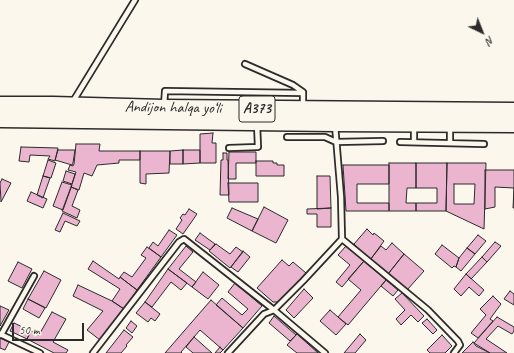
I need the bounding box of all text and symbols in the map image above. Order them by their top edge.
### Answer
north arrow [462,12,502,52]
text: N [483,33,497,48]
road number: A373 [239,96,275,122]
street label: Andijon halqa yo‘li [125,98,221,118]
scale bar [14,315,86,341]
text: 50 m [19,322,39,338]

